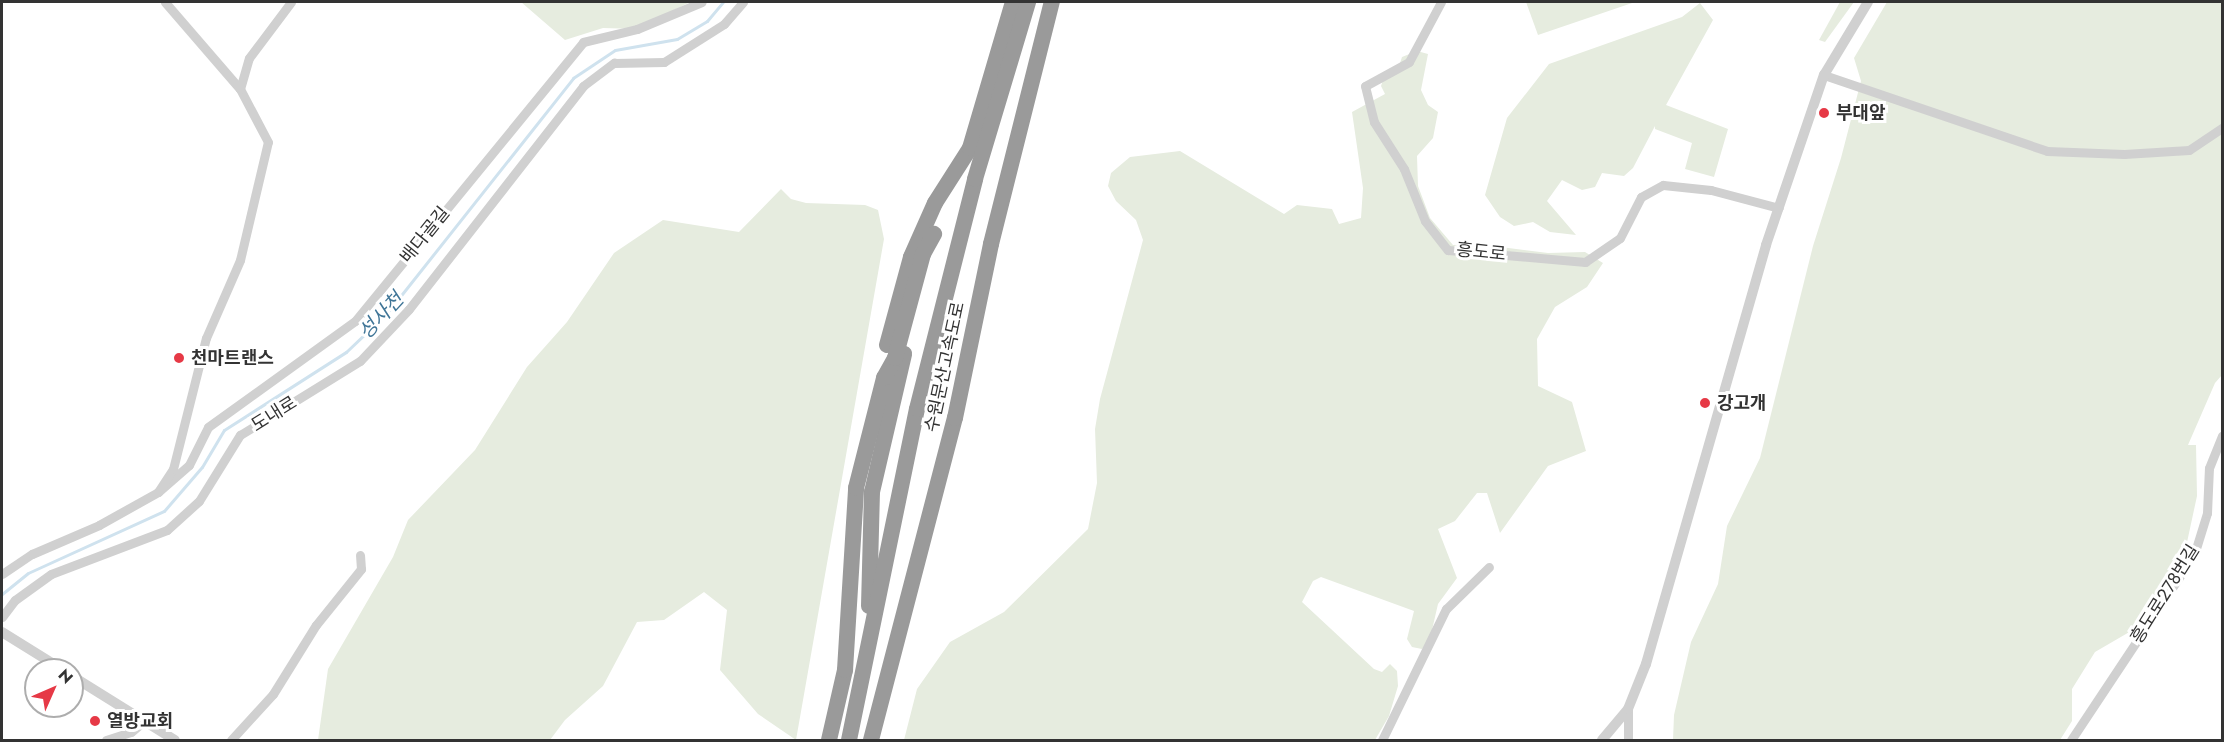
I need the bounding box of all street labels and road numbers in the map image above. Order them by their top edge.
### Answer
street label: 배다골길 [396,202,454,268]
street label: 흥도로 [1455,239,1507,265]
street label: 수원문산고속도로 [921,300,969,434]
street label: 도내로 [247,392,301,436]
street label: 흥도로278번길 [2126,541,2204,647]

